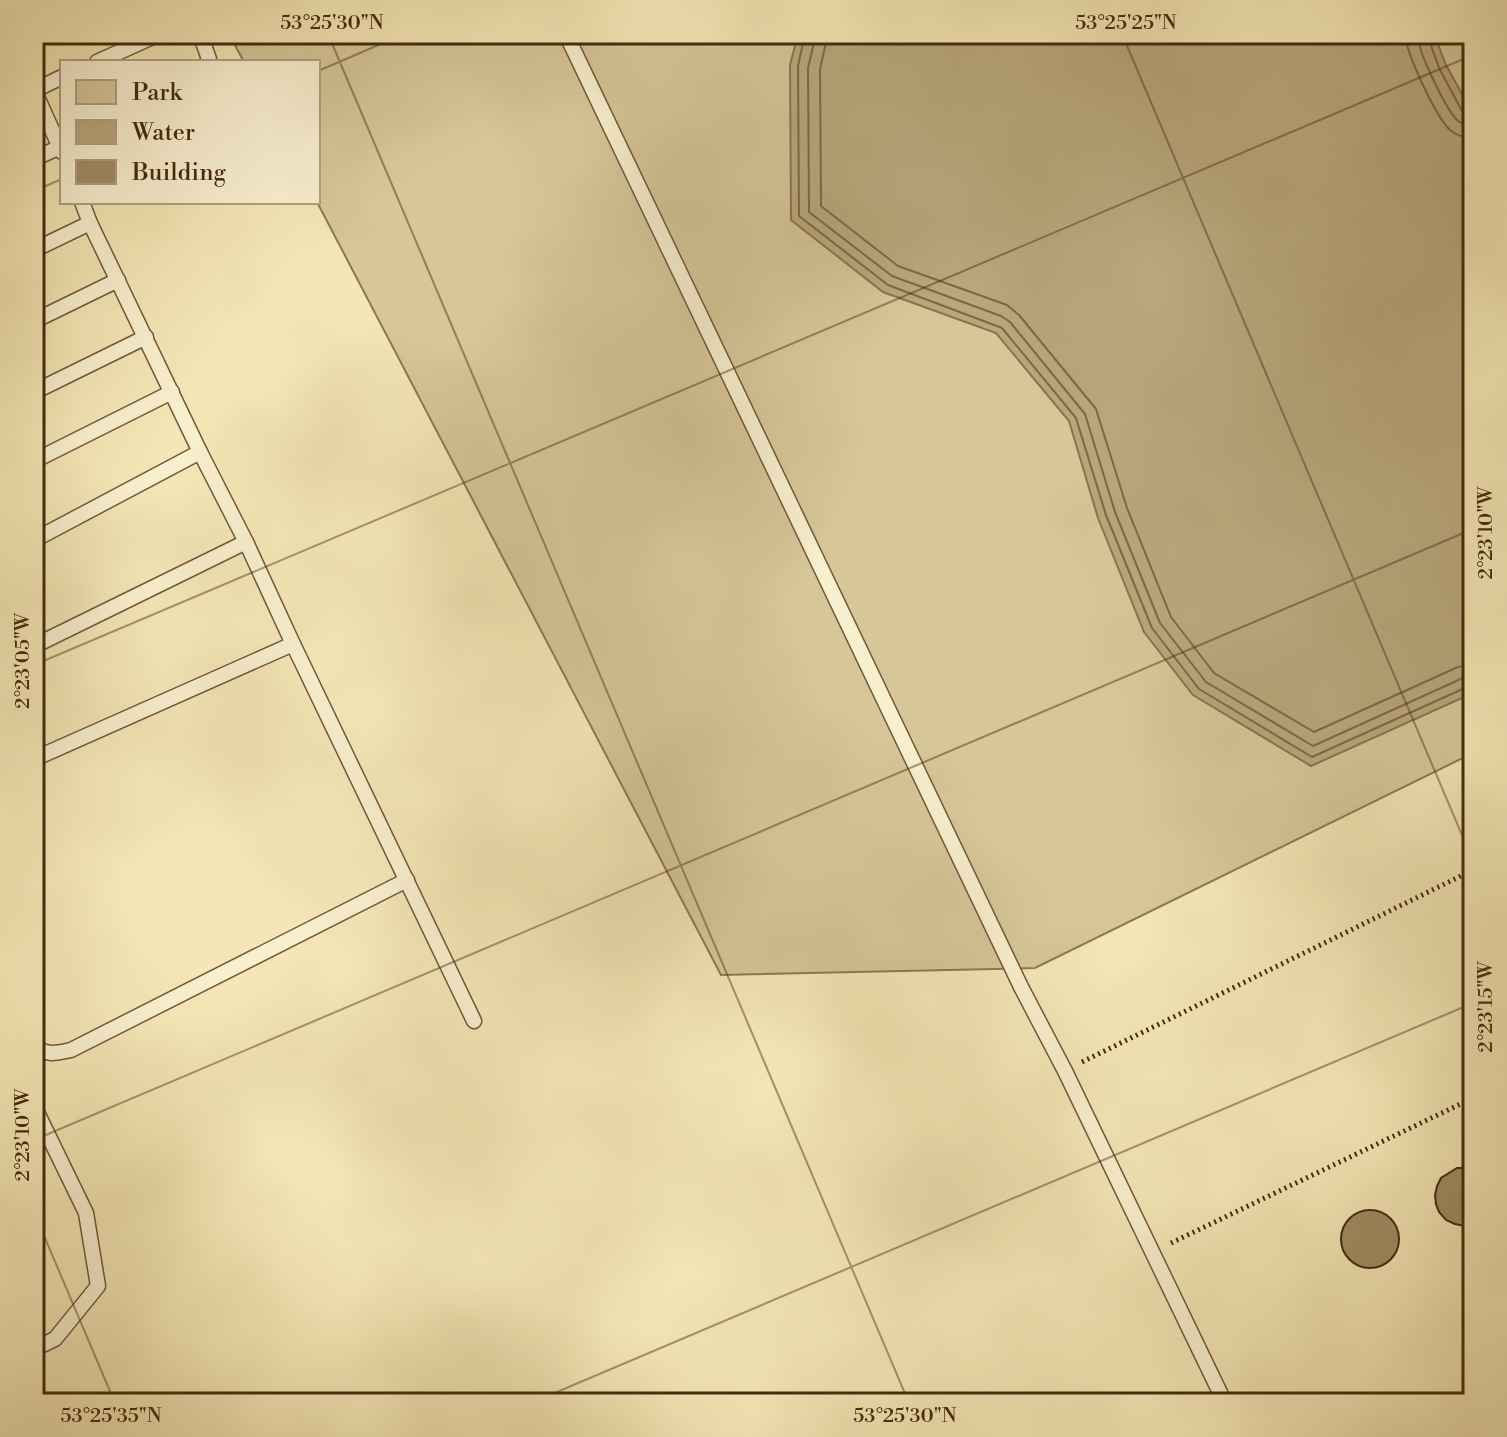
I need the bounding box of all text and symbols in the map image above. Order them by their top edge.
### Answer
text: 53°25'30"N [280,11,384,36]
text: 53°25'25"N [1075,11,1177,36]
legend [60,60,320,204]
text: Park [132,78,183,108]
text: Water [131,118,195,148]
text: Building [131,158,226,188]
text: 2°23'10"W [1474,486,1499,579]
text: 2°23'05"W [11,612,36,709]
text: 2°23'15"W [1474,961,1499,1053]
text: 2°23'10"W [11,1088,36,1181]
text: 53°25'35"N [60,1404,162,1429]
text: 53°25'30"N [853,1404,957,1429]

